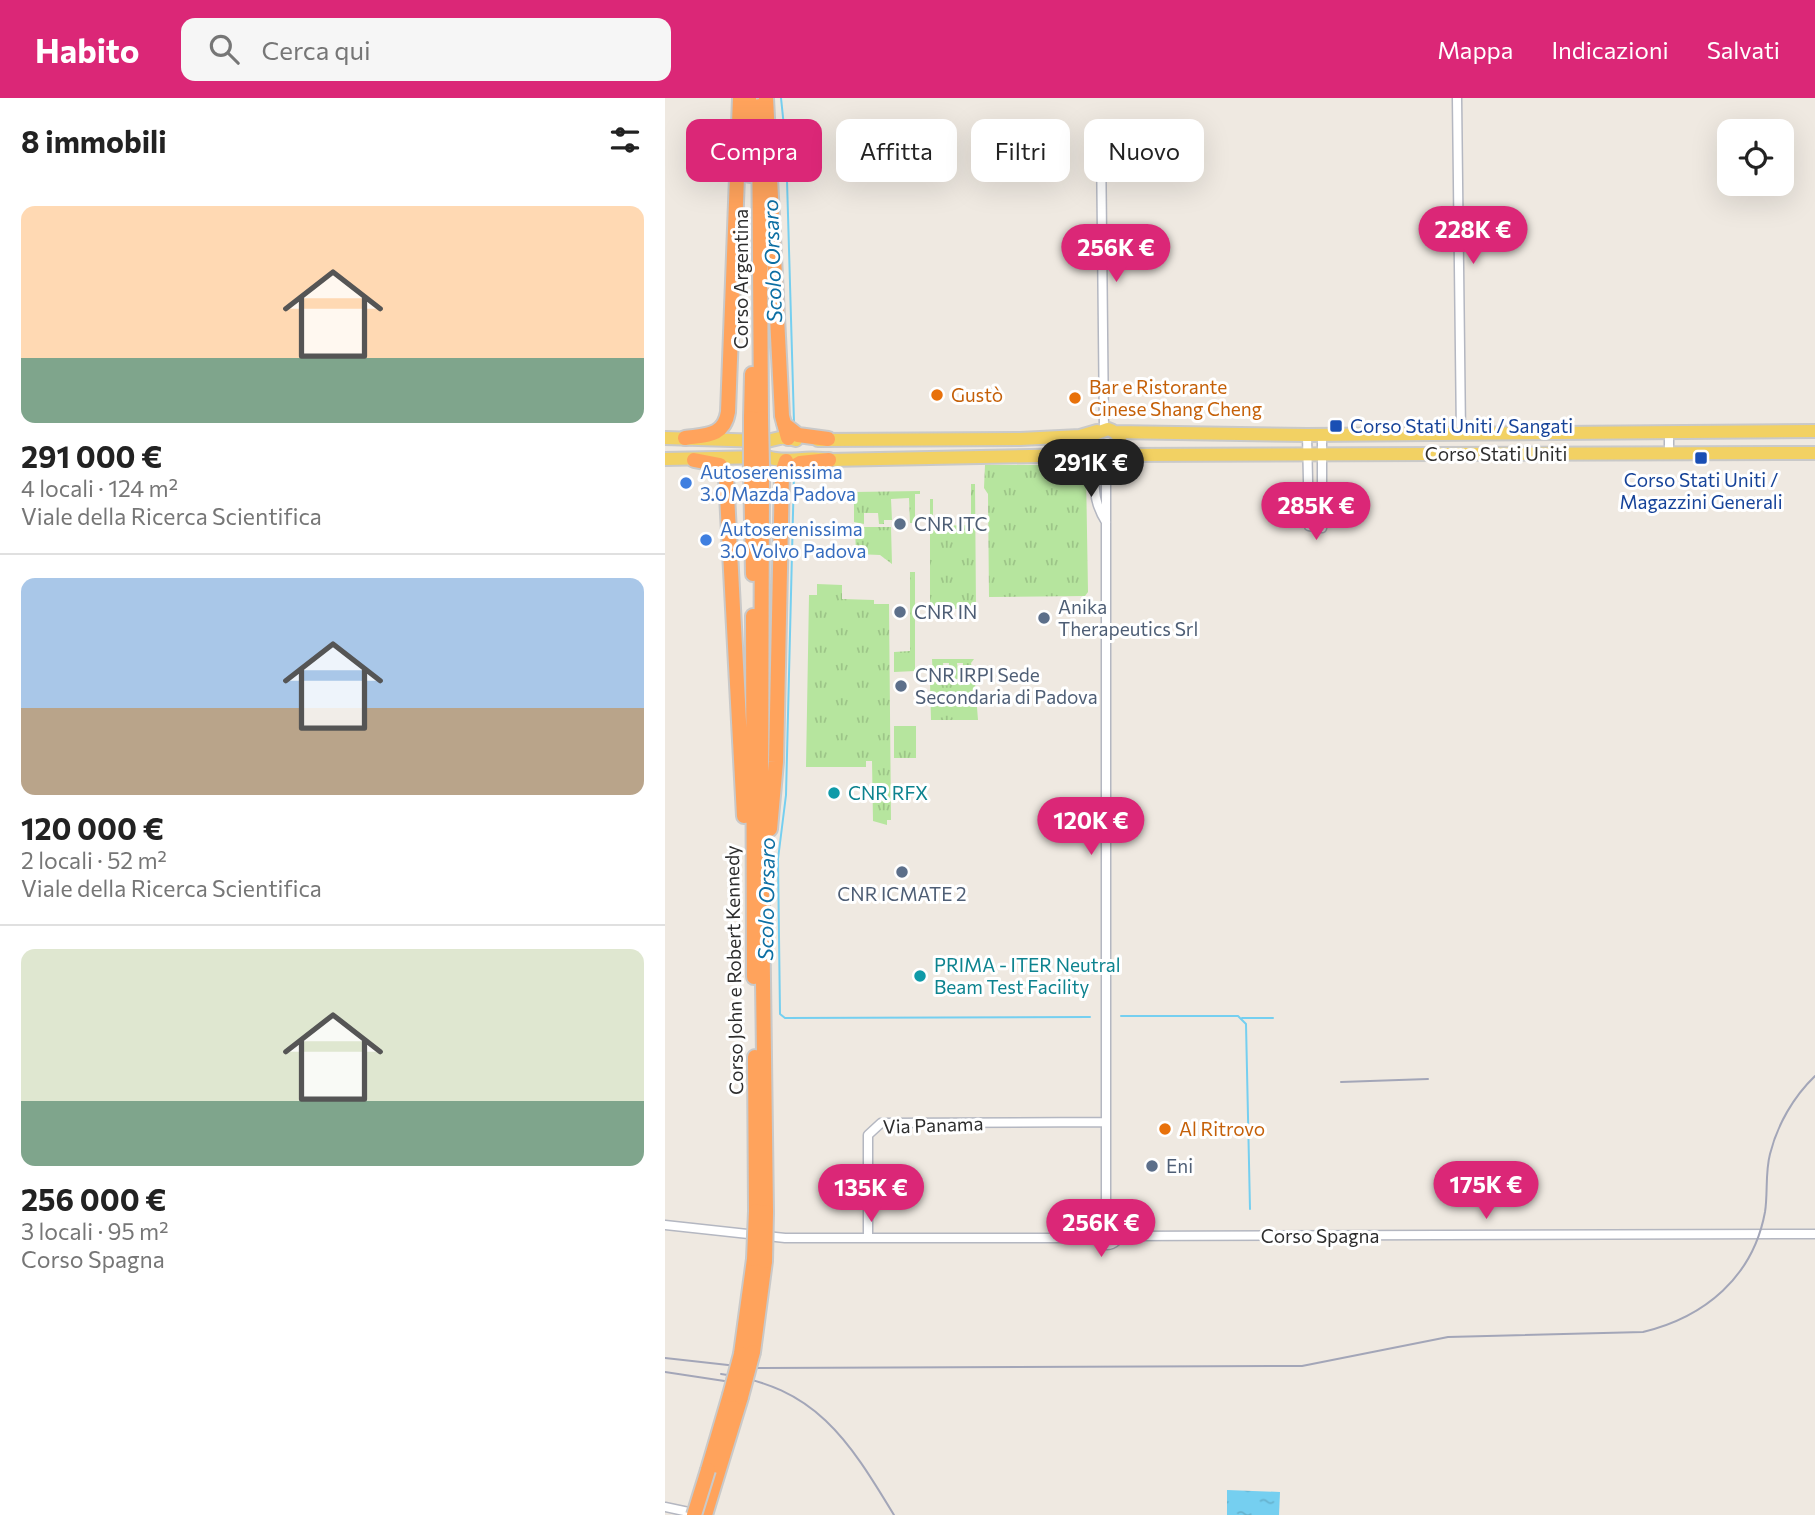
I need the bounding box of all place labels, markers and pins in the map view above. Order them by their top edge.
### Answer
pin: 228K € [1416,206,1530,266]
pin: 256K € [1059,225,1173,284]
place label: Bar e Ristorante Cinese Shang Cheng [1089,375,1262,420]
place label: Gustò [951,383,1003,406]
marker: Gustò [929,387,945,403]
marker: Bar e Ristorante Cinese Shang Cheng [1067,390,1083,406]
place label: Corso Stati Uniti / Sangati [1350,414,1573,437]
marker: Corso Stati Uniti / Sangati [1328,418,1344,434]
pin: 291K € [1034,440,1148,499]
marker: Corso Stati Uniti / Magazzini Generali [1693,450,1709,466]
place label: Autoserenissima 3.0 Mazda Padova [700,460,856,505]
place label: Corso Stati Uniti / Magazzini Generali [1619,468,1783,513]
marker: Autoserenissima 3.0 Mazda Padova [678,475,694,491]
pin: 285K € [1259,482,1373,542]
place label: CNR ITC [914,512,988,535]
marker: CNR ITC [892,516,908,532]
place label: Autoserenissima 3.0 Volvo Padova [720,517,866,562]
marker: Autoserenissima 3.0 Volvo Padova [698,532,714,548]
place label: Anika Therapeutics Srl [1058,595,1198,640]
place label: CNR IN [914,600,977,623]
marker: CNR IN [892,604,908,620]
marker: Anika Therapeutics Srl [1036,610,1052,626]
place label: CNR IRPI Sede Secondaria di Padova [915,663,1098,708]
marker: CNR IRPI Sede Secondaria di Padova [893,678,909,694]
place label: CNR RFX [848,781,928,804]
marker: CNR RFX [826,785,842,801]
pin: 120K € [1034,798,1148,857]
marker: CNR ICMATE 2 [894,864,910,880]
place label: CNR ICMATE 2 [837,882,967,905]
place label: PRIMA - ITER Neutral Beam Test Facility [934,953,1121,998]
marker: PRIMA - ITER Neutral Beam Test Facility [912,968,928,984]
place label: Al Ritrovo [1179,1117,1265,1140]
marker: Al Ritrovo [1157,1121,1173,1137]
place label: Eni [1166,1154,1193,1177]
marker: Eni [1144,1158,1160,1174]
pin: 175K € [1429,1162,1543,1221]
pin: 135K € [814,1164,928,1224]
pin: 256K € [1044,1200,1158,1259]

